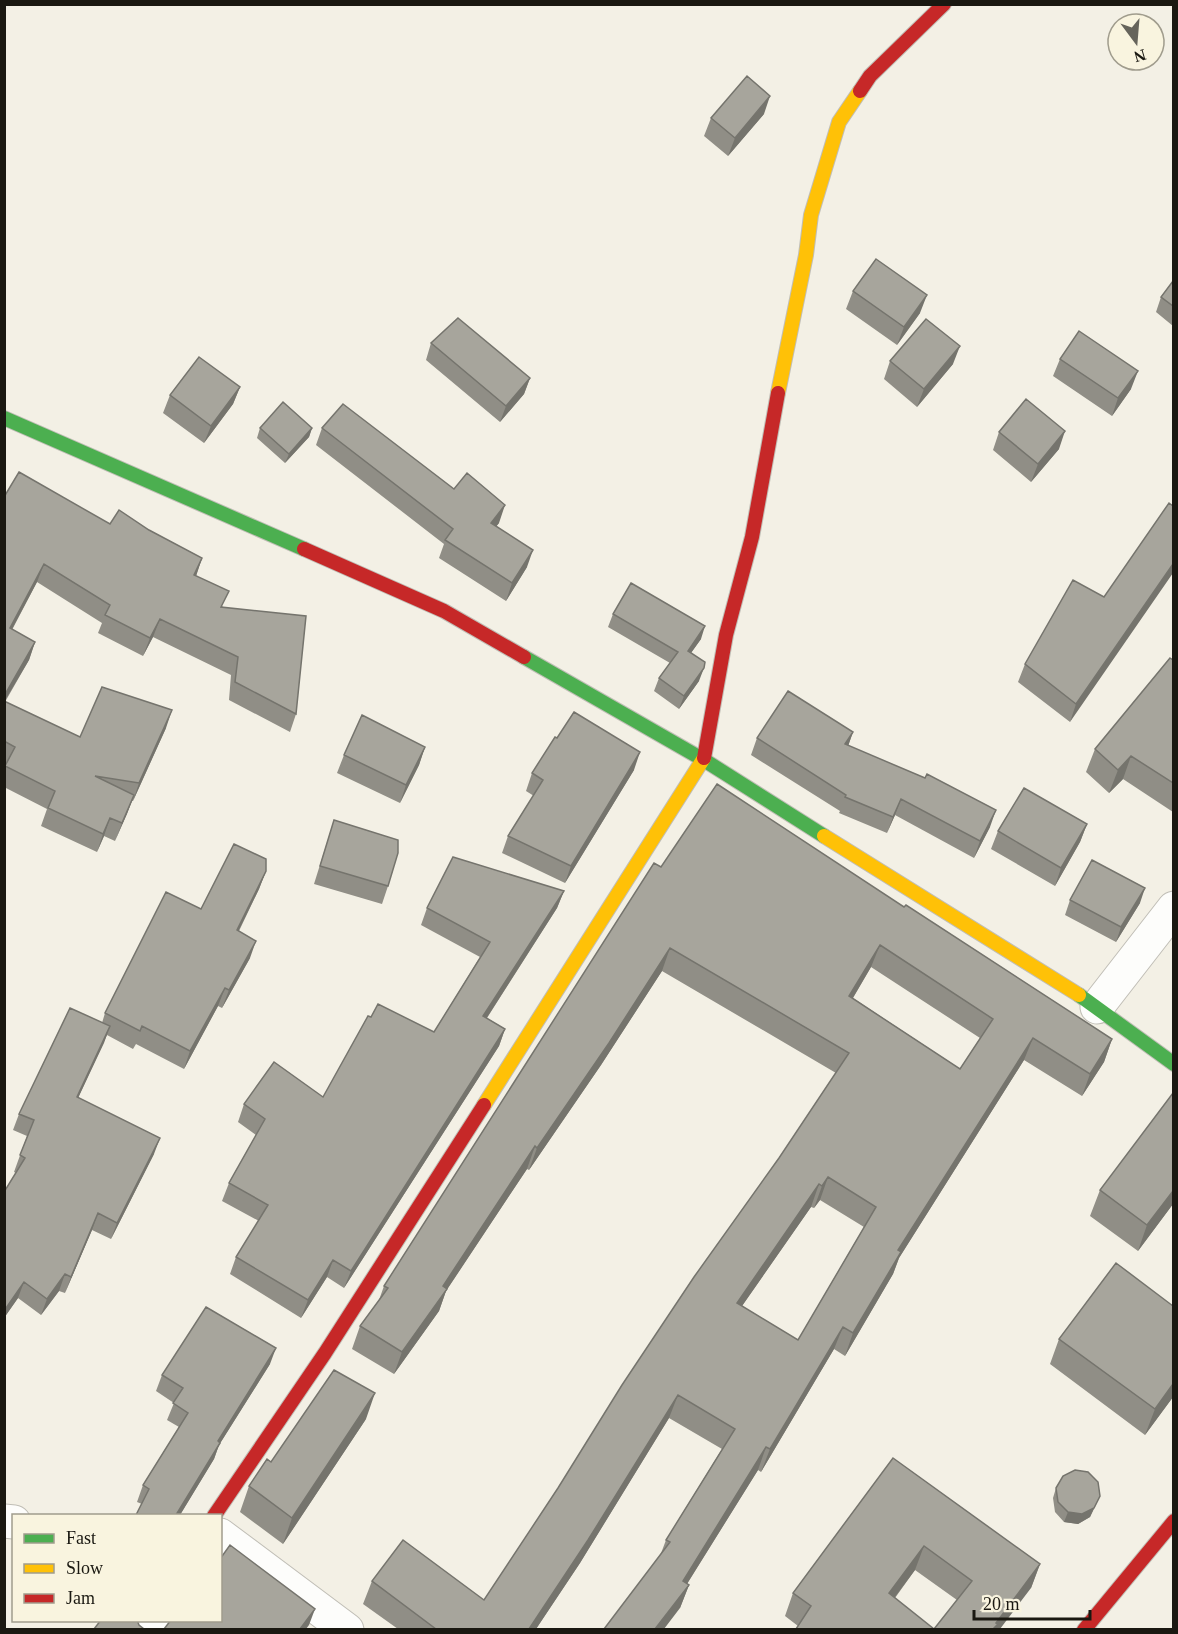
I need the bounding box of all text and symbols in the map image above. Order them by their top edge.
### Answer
north arrow [1106,12,1166,72]
text: N [1132,46,1148,66]
legend [12,1514,222,1622]
text: Fast [66,1528,96,1548]
text: Slow [66,1558,103,1578]
scale bar [974,1583,1090,1621]
text: Jam [66,1588,95,1608]
text: 20 m [983,1594,1020,1614]

